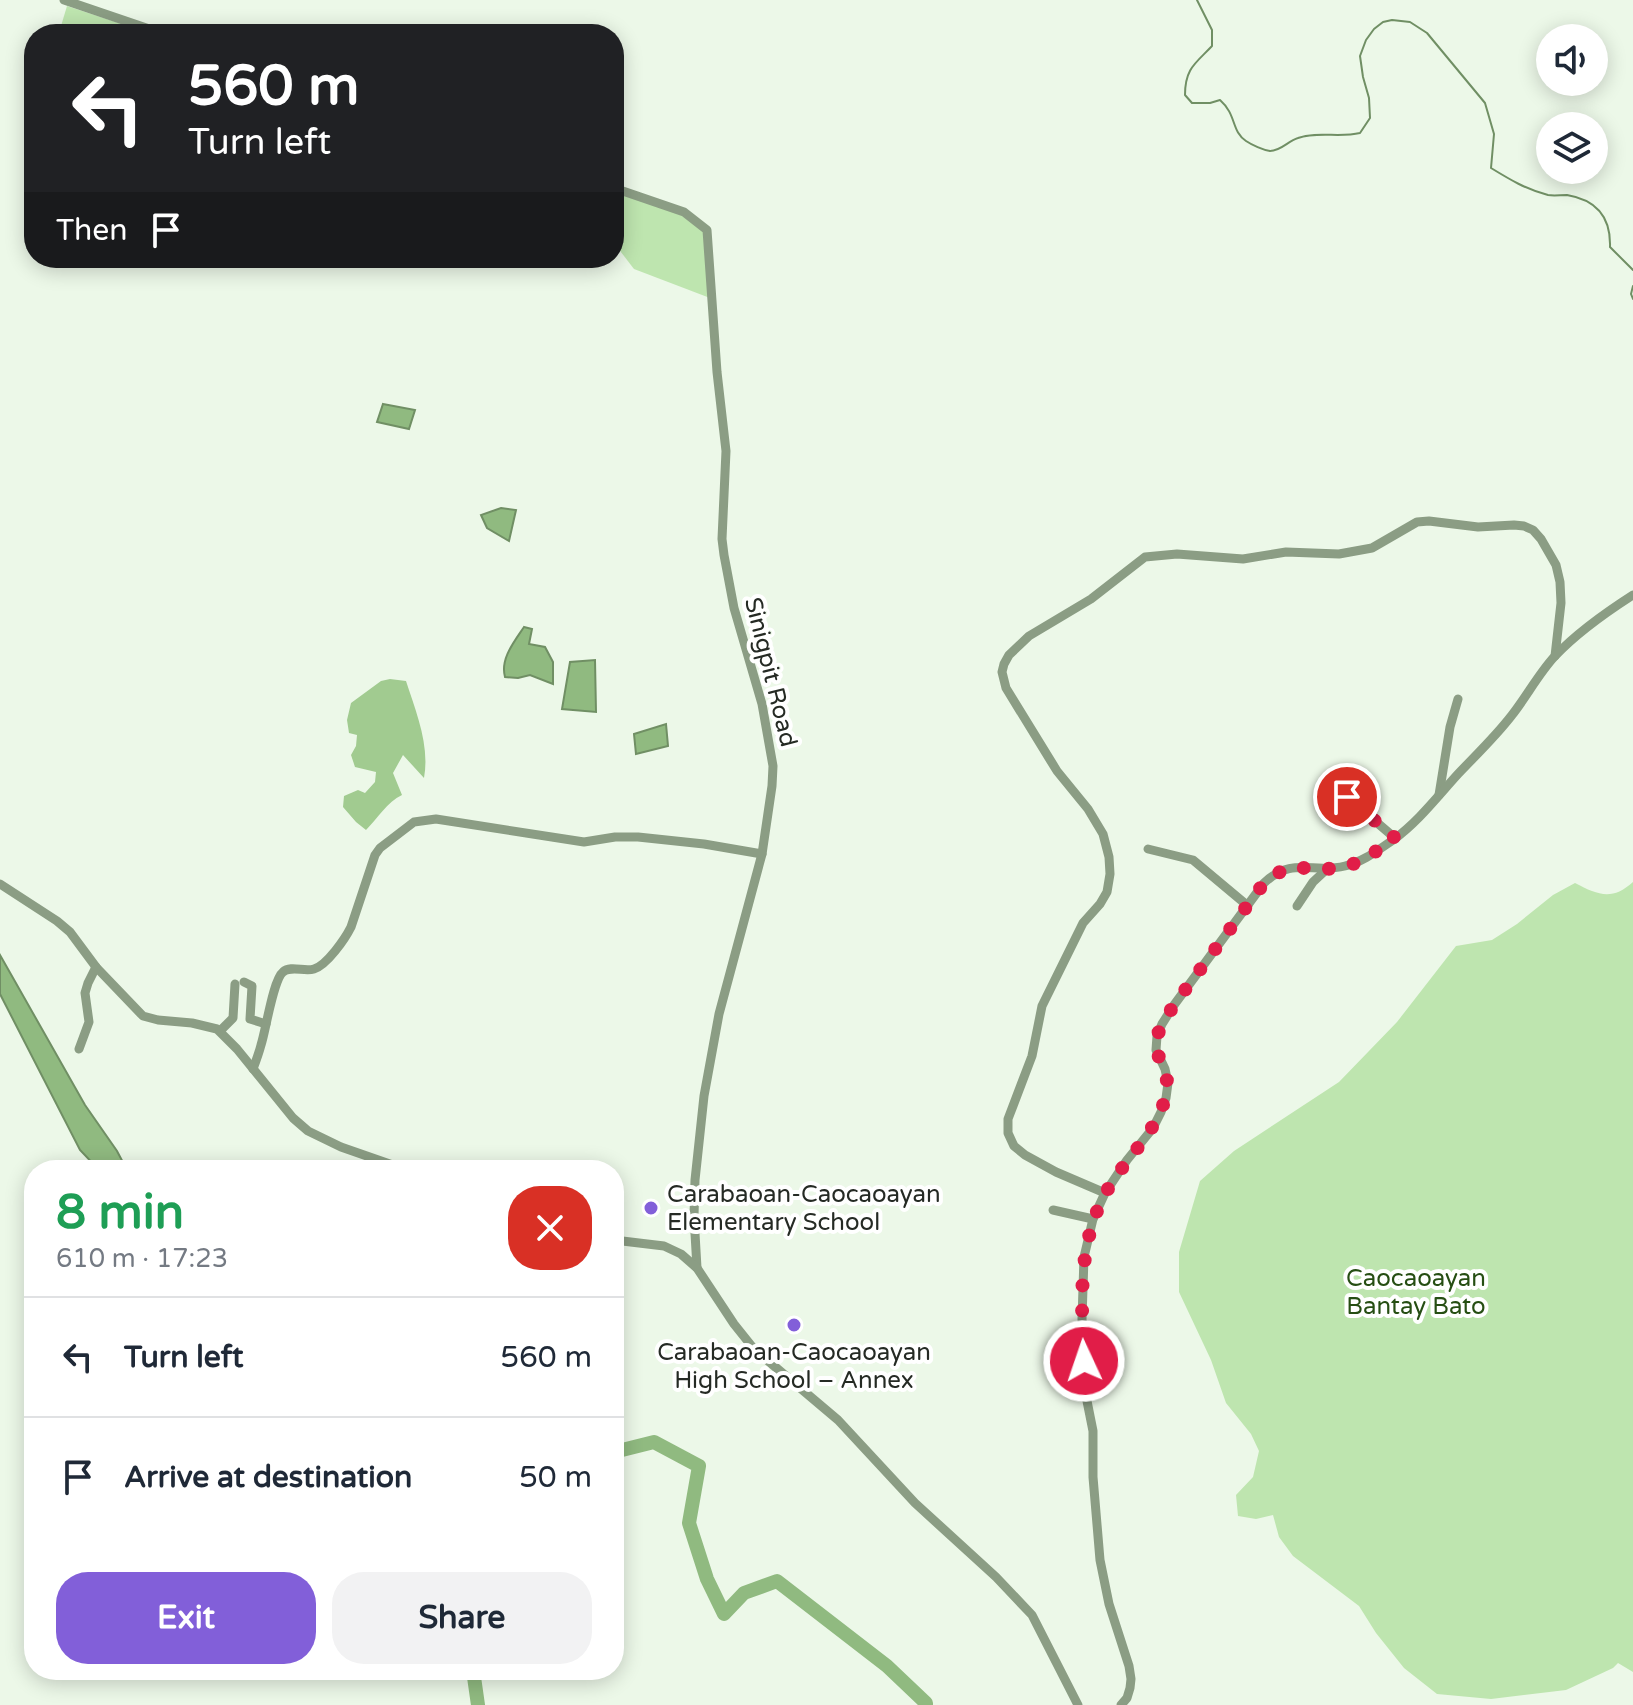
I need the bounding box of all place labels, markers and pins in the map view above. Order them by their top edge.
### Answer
pin [1313,763,1381,831]
place label: Carabaoan-Caocaoayan Elementary School [667,1180,941,1237]
marker: Carabaoan-Caocaoayan Elementary School [642,1199,660,1217]
marker: Carabaoan-Caocaoayan High School – Annex [785,1316,803,1334]
place label: Carabaoan-Caocaoayan High School – Annex [657,1338,931,1395]

